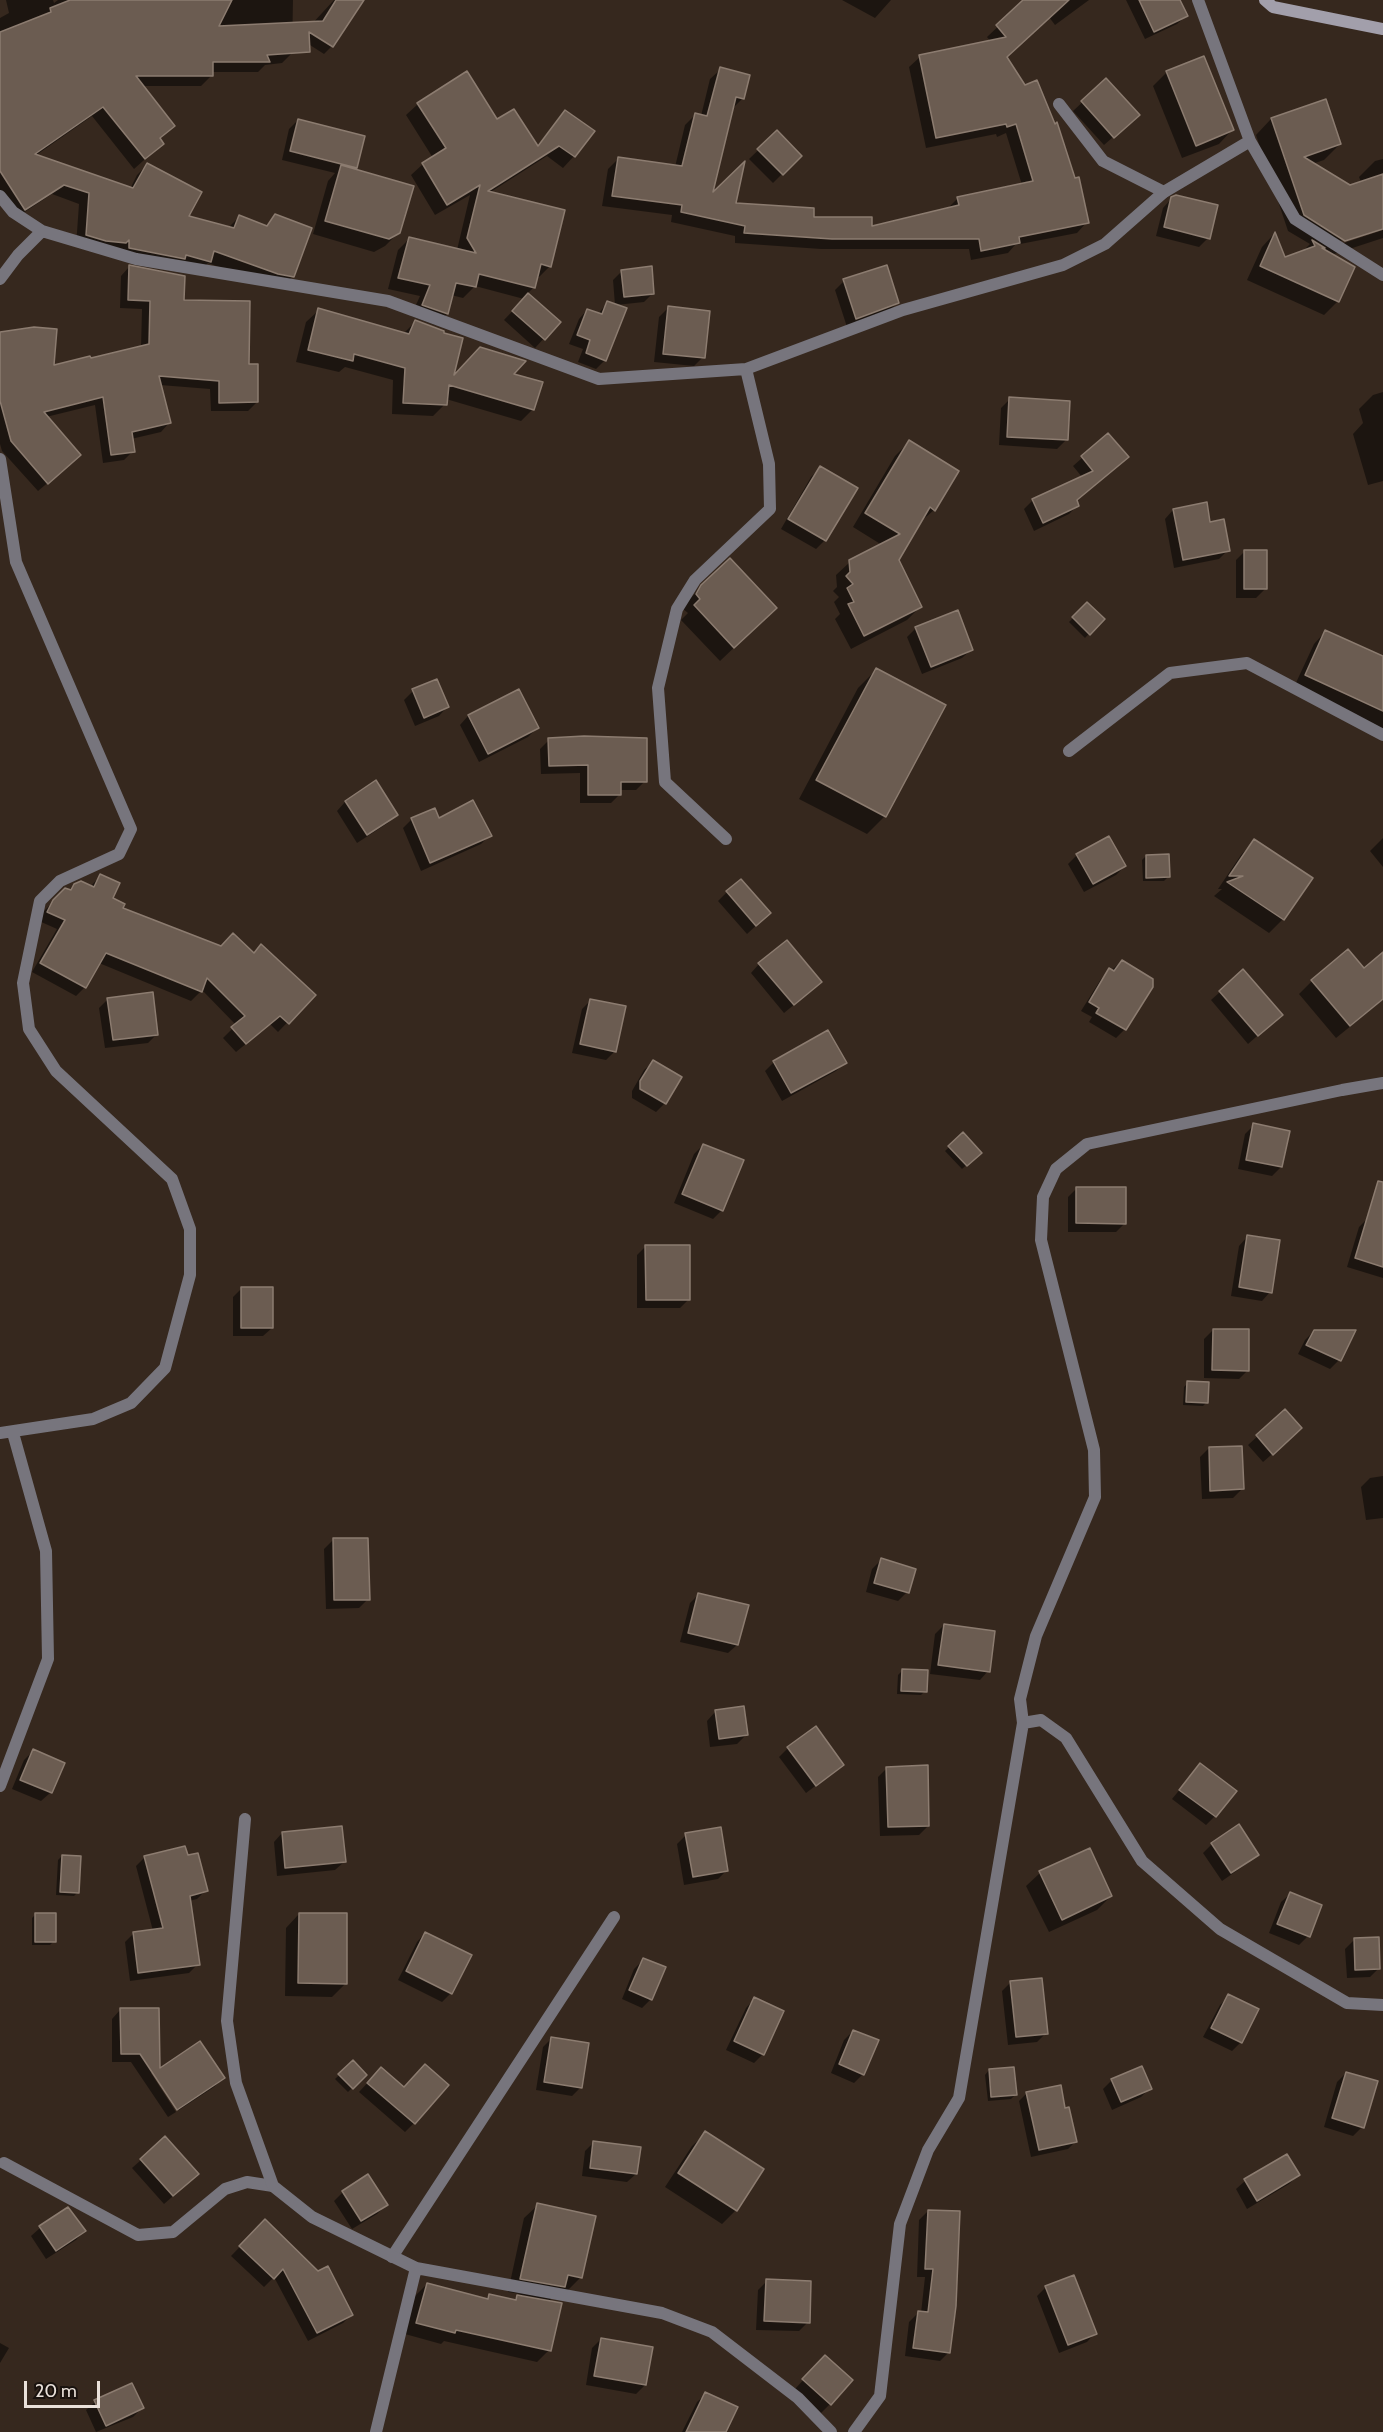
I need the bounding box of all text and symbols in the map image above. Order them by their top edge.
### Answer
scale bar [27,2369,104,2407]
text: 20 m [35,2380,77,2402]

